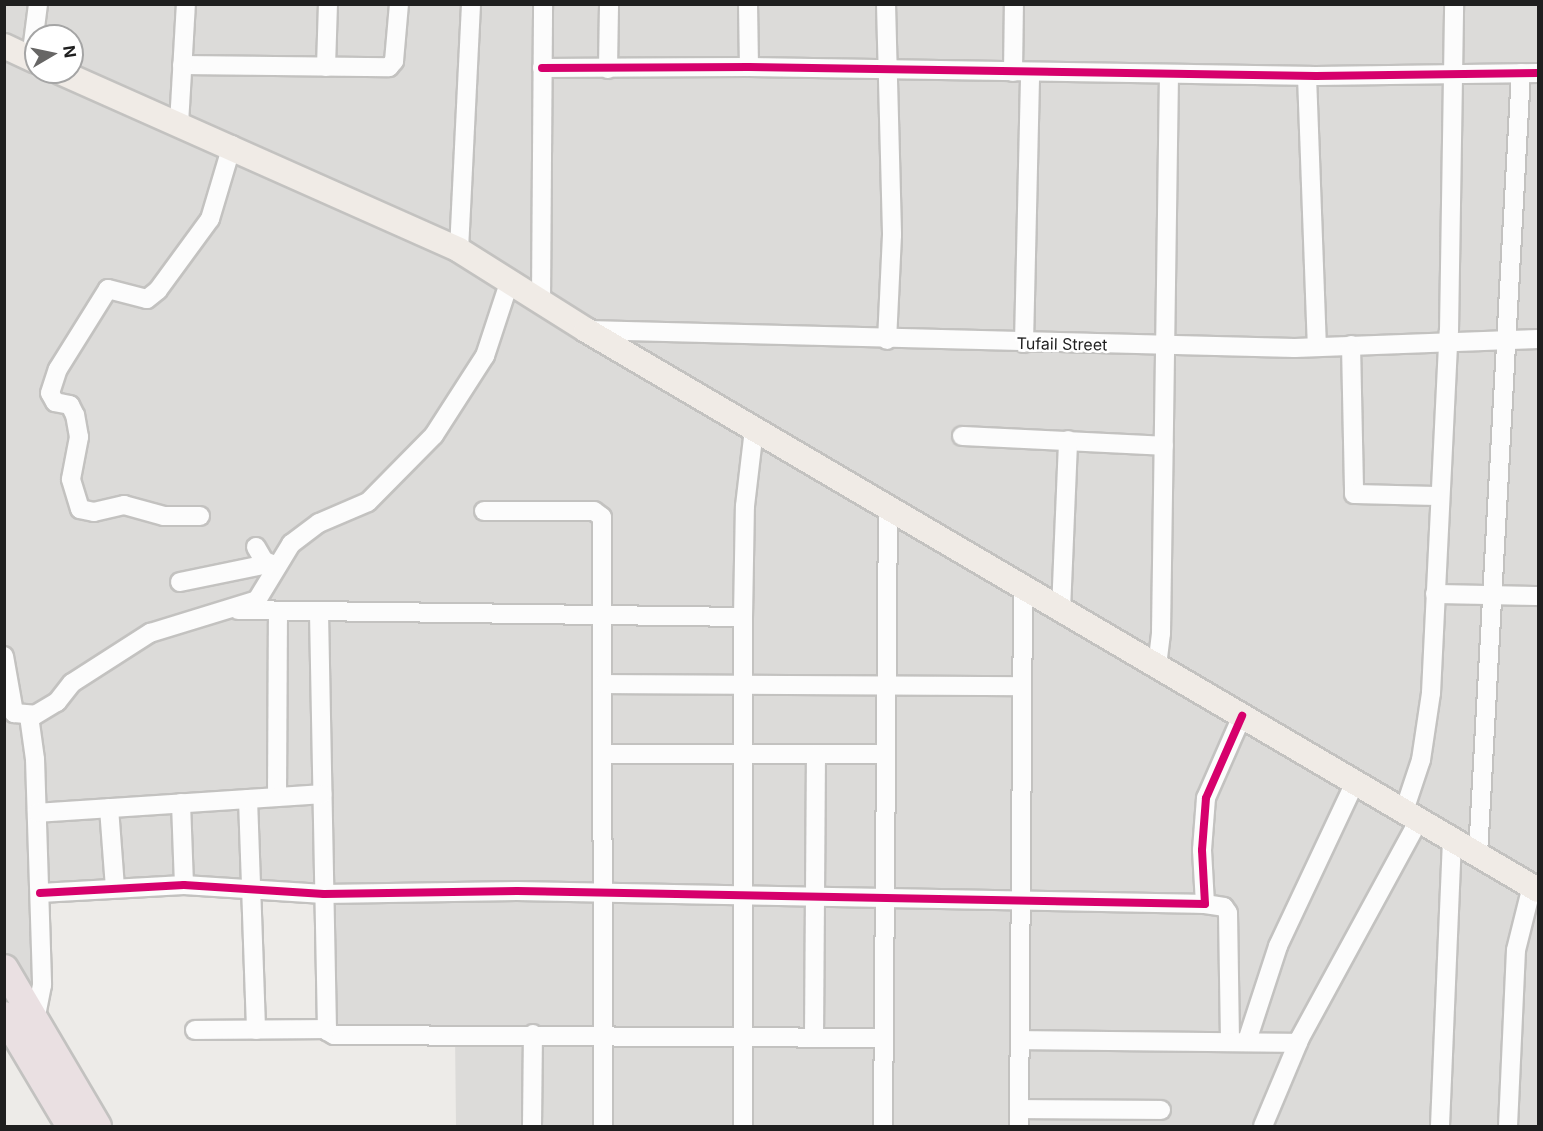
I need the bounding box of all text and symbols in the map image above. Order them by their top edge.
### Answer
north arrow [24,24,84,84]
text: N [59,44,81,59]
street label: Tufail Street [1017,334,1107,354]

